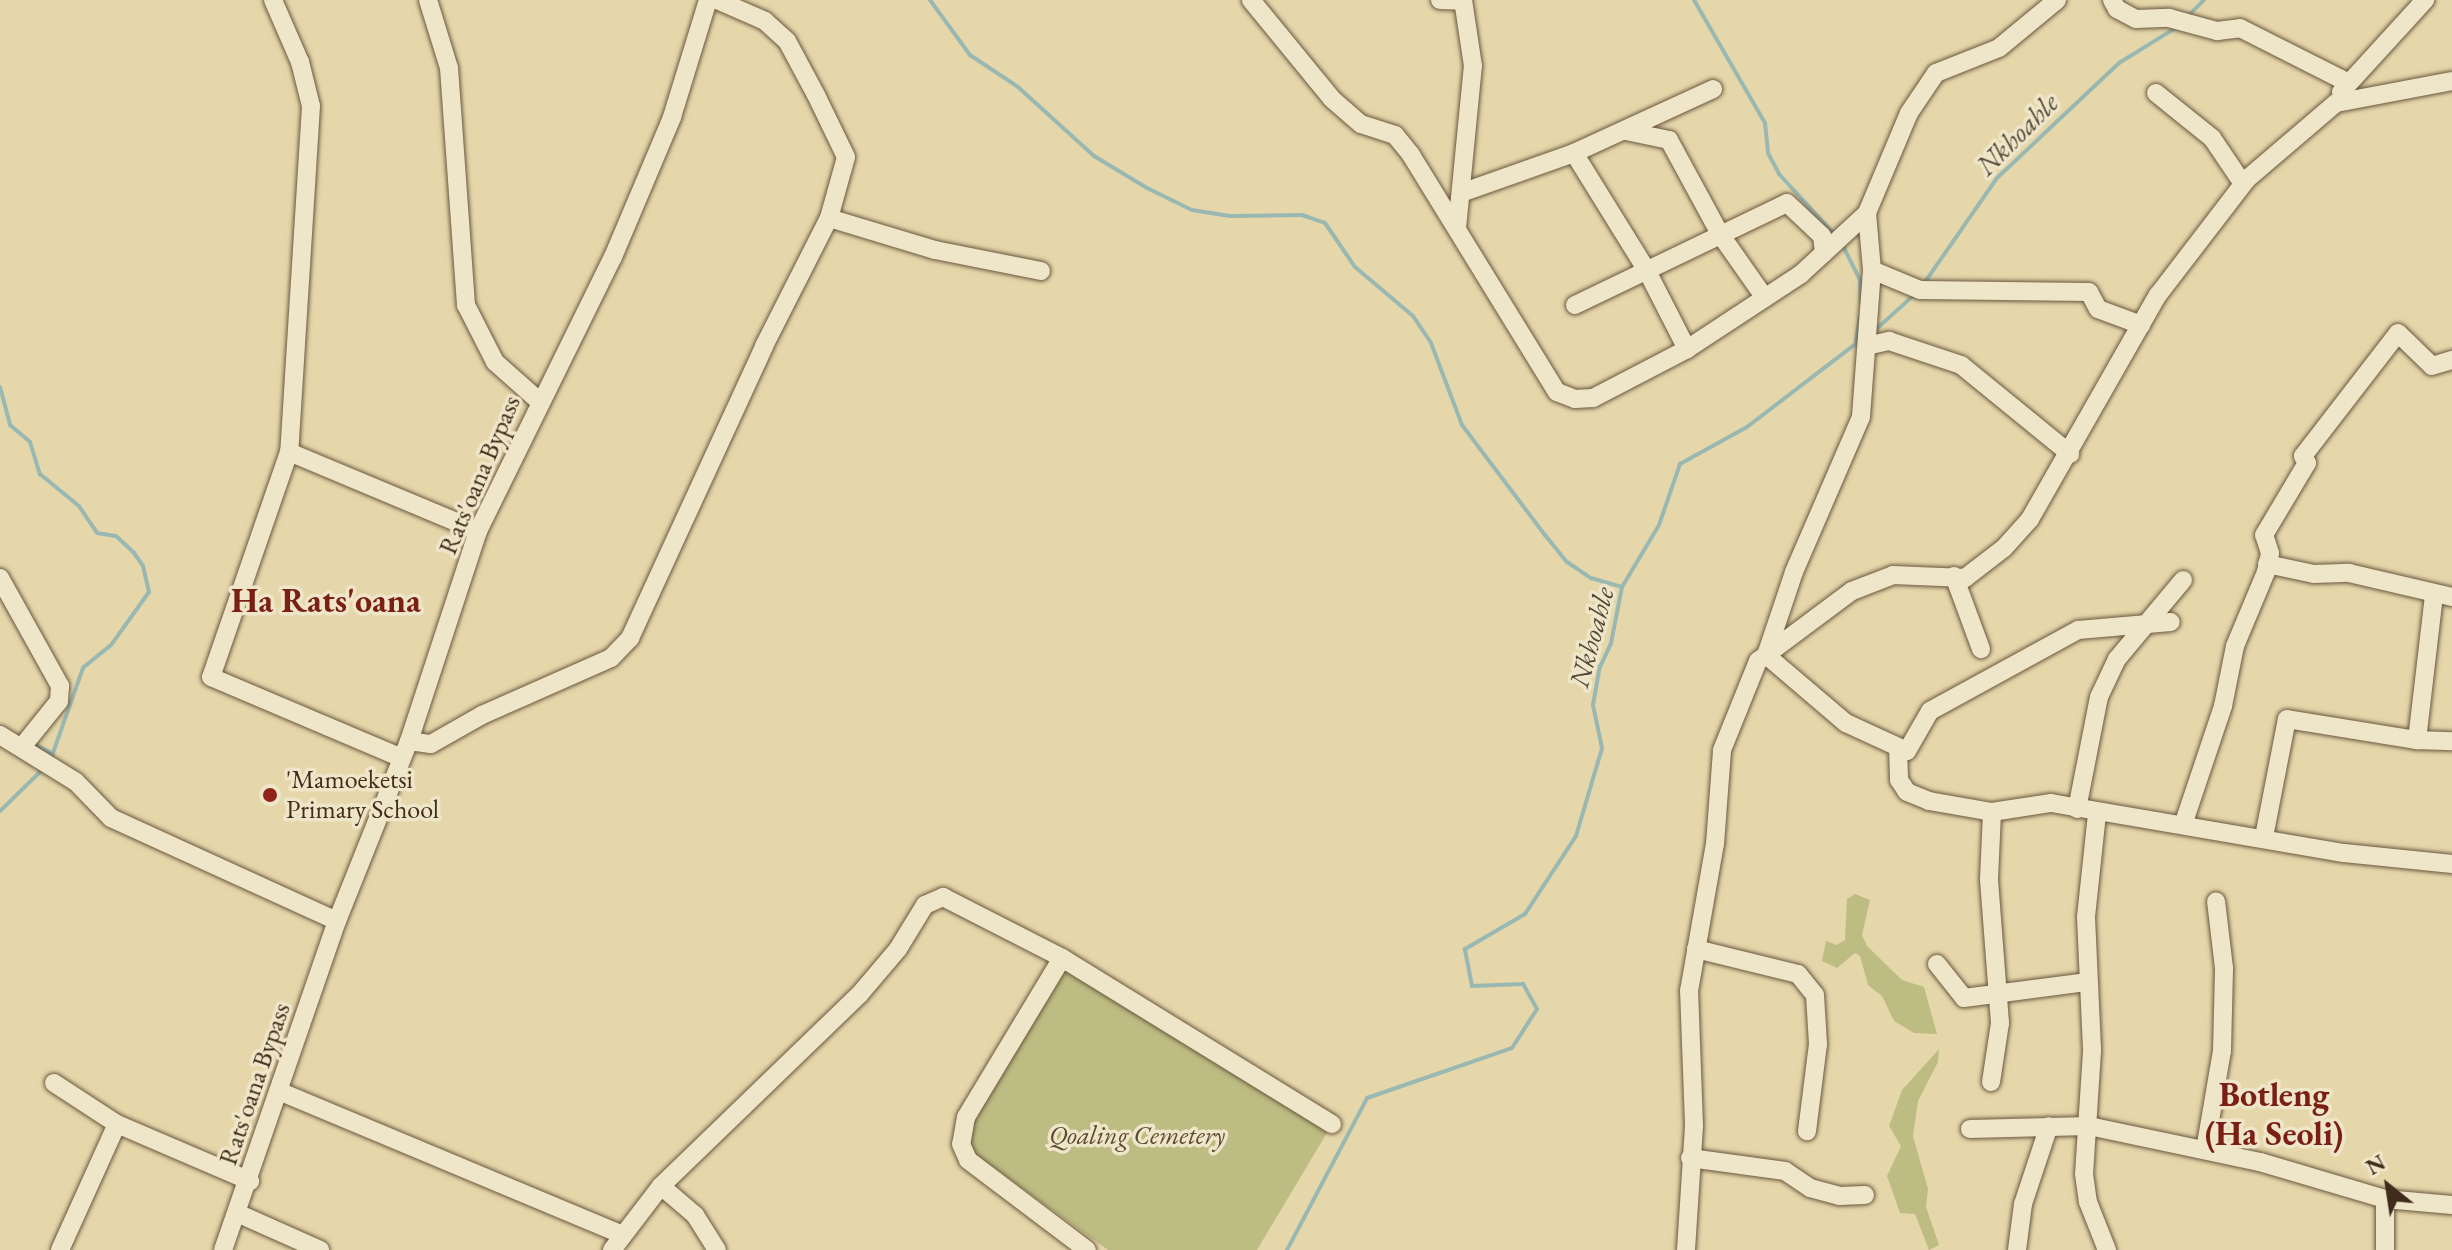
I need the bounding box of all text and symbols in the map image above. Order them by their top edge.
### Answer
water label: Nkhoahle [1969,86,2065,182]
street label: Rats'oana Bypass [433,391,527,559]
district label: Ha Rats'oana [231,581,421,621]
water label: Nkhoahle [1561,583,1621,691]
place label: 'Mamoeketsi Primary School [286,764,439,826]
marker: 'Mamoeketsi Primary School [261,786,279,804]
street label: Rats'oana Bypass [213,999,297,1169]
district label: Botleng (Ha Seoli) [2205,1074,2343,1154]
park label: Qoaling Cemetery [1049,1120,1225,1152]
north arrow [2348,1146,2428,1226]
text: N [2361,1148,2391,1182]

